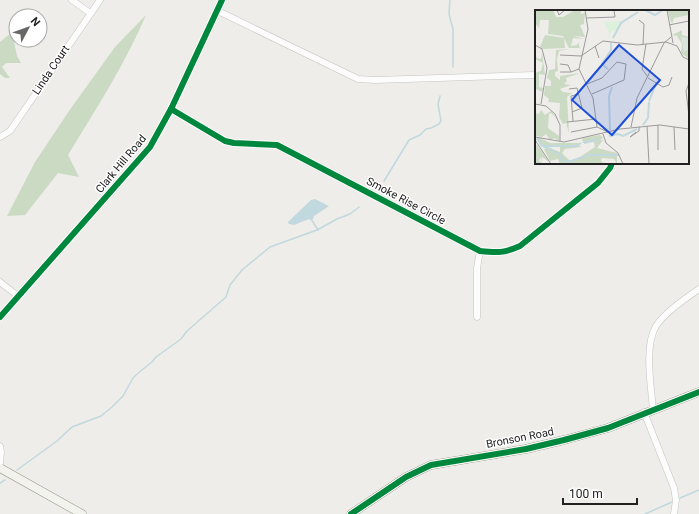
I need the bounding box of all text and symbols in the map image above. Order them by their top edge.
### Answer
north arrow [8,8,48,48]
inset map [535,10,689,164]
text: N [28,15,43,29]
street label: Linda Court [30,43,72,97]
street label: Clark Hill Road [93,132,149,196]
street label: Smoke Rise Circle [364,175,448,227]
street label: Bronson Road [485,425,555,451]
scale bar [563,480,637,506]
text: 100 m [569,487,603,501]

